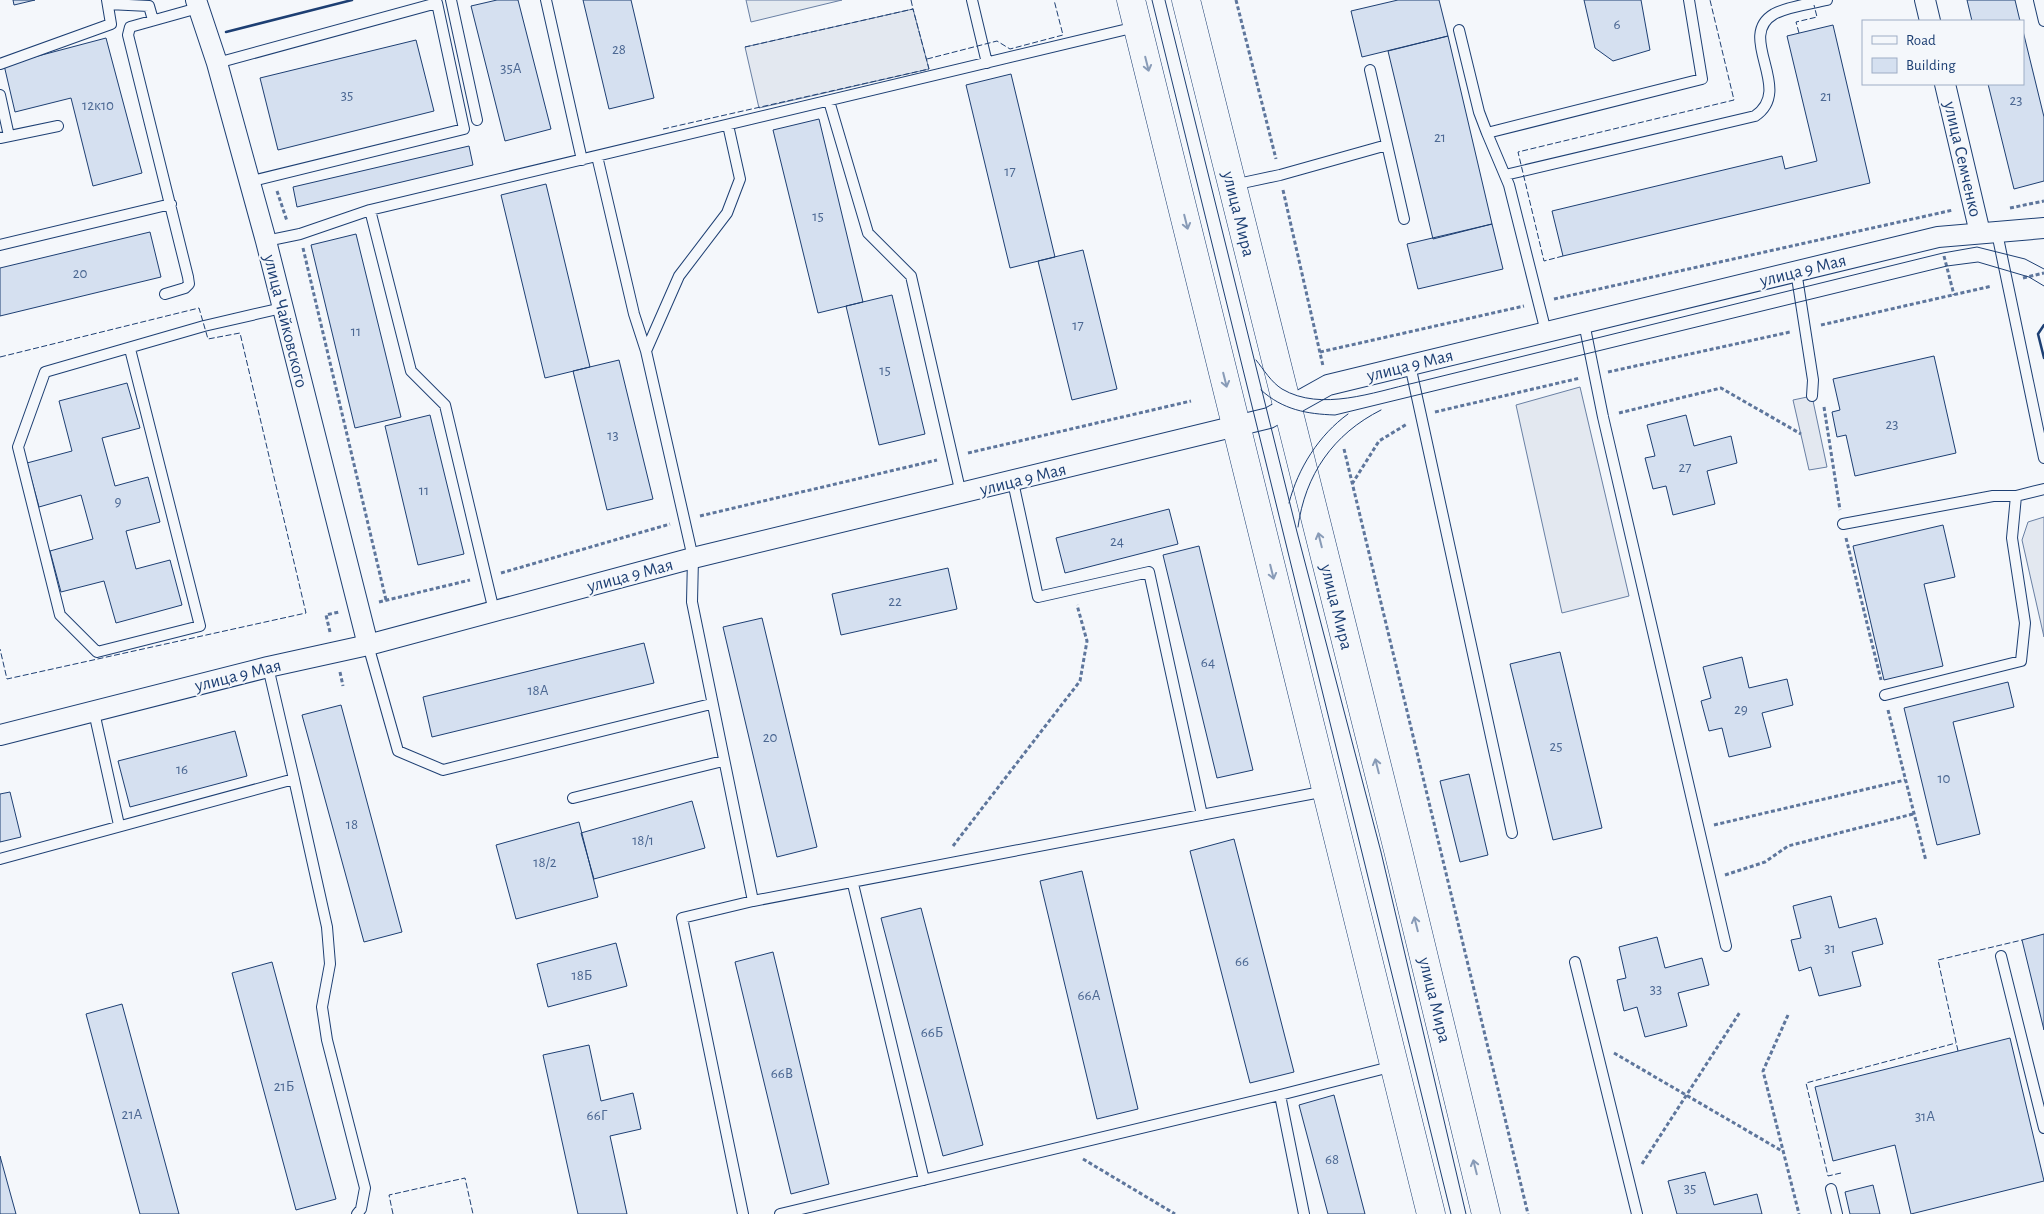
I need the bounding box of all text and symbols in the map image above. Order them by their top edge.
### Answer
house number: 6 [1613,17,1621,32]
legend [1862,20,2024,85]
text: Road [1906,33,1936,48]
house number: 28 [612,42,626,57]
one-way arrow [1143,56,1152,72]
text: Building [1906,58,1956,73]
house number: 35А [500,61,522,76]
house number: 35 [341,88,353,103]
house number: 21 [1820,89,1832,104]
house number: 23 [2009,93,2023,108]
house number: 12к10 [82,98,114,113]
street label: улица Семченко [1940,99,1984,219]
house number: 21 [1434,130,1446,145]
house number: 17 [1004,164,1016,179]
street label: улица Мира [1218,169,1257,259]
house number: 15 [812,209,824,224]
one-way arrow [1182,214,1191,230]
street label: улица Чайковского [260,252,310,390]
street label: улица 9 Мая [1757,252,1848,291]
house number: 20 [73,266,87,281]
house number: 17 [1072,318,1084,333]
house number: 11 [351,324,361,339]
street label: улица 9 Мая [1364,347,1455,386]
house number: 15 [879,363,891,378]
one-way arrow [1221,371,1230,387]
house number: 23 [1885,417,1899,432]
house number: 13 [607,428,619,443]
house number: 27 [1678,460,1692,475]
street label: улица 9 Мая [977,461,1068,500]
house number: 11 [419,483,429,498]
house number: 9 [114,494,122,509]
one-way arrow [1315,533,1324,549]
house number: 24 [1110,534,1124,549]
street label: улица 9 Мая [584,556,675,596]
street label: улица Мира [1316,562,1355,652]
one-way arrow [1268,563,1277,579]
house number: 22 [888,594,902,609]
house number: 64 [1201,655,1215,670]
street label: улица 9 Мая [192,657,283,696]
house number: 18А [527,683,549,698]
house number: 29 [1734,702,1748,717]
house number: 20 [763,730,777,745]
house number: 25 [1549,739,1563,754]
one-way arrow [1372,758,1381,774]
house number: 16 [176,762,188,777]
house number: 10 [1937,771,1951,786]
house number: 18 [346,817,358,832]
house number: 18/1 [632,833,654,848]
house number: 18/2 [533,855,557,870]
one-way arrow [1411,916,1420,932]
house number: 31 [1824,941,1836,956]
house number: 66 [1235,954,1249,969]
street label: улица Мира [1414,955,1453,1045]
house number: 18Б [572,968,592,983]
house number: 33 [1650,982,1662,997]
house number: 66А [1078,988,1101,1003]
house number: 66Б [921,1025,943,1040]
house number: 66В [771,1066,793,1081]
house number: 21Б [274,1079,294,1094]
house number: 21А [122,1107,143,1122]
house number: 66Г [587,1108,608,1123]
house number: 31А [1915,1109,1935,1124]
house number: 68 [1325,1152,1339,1167]
one-way arrow [1470,1159,1479,1175]
house number: 35 [1684,1181,1696,1196]

